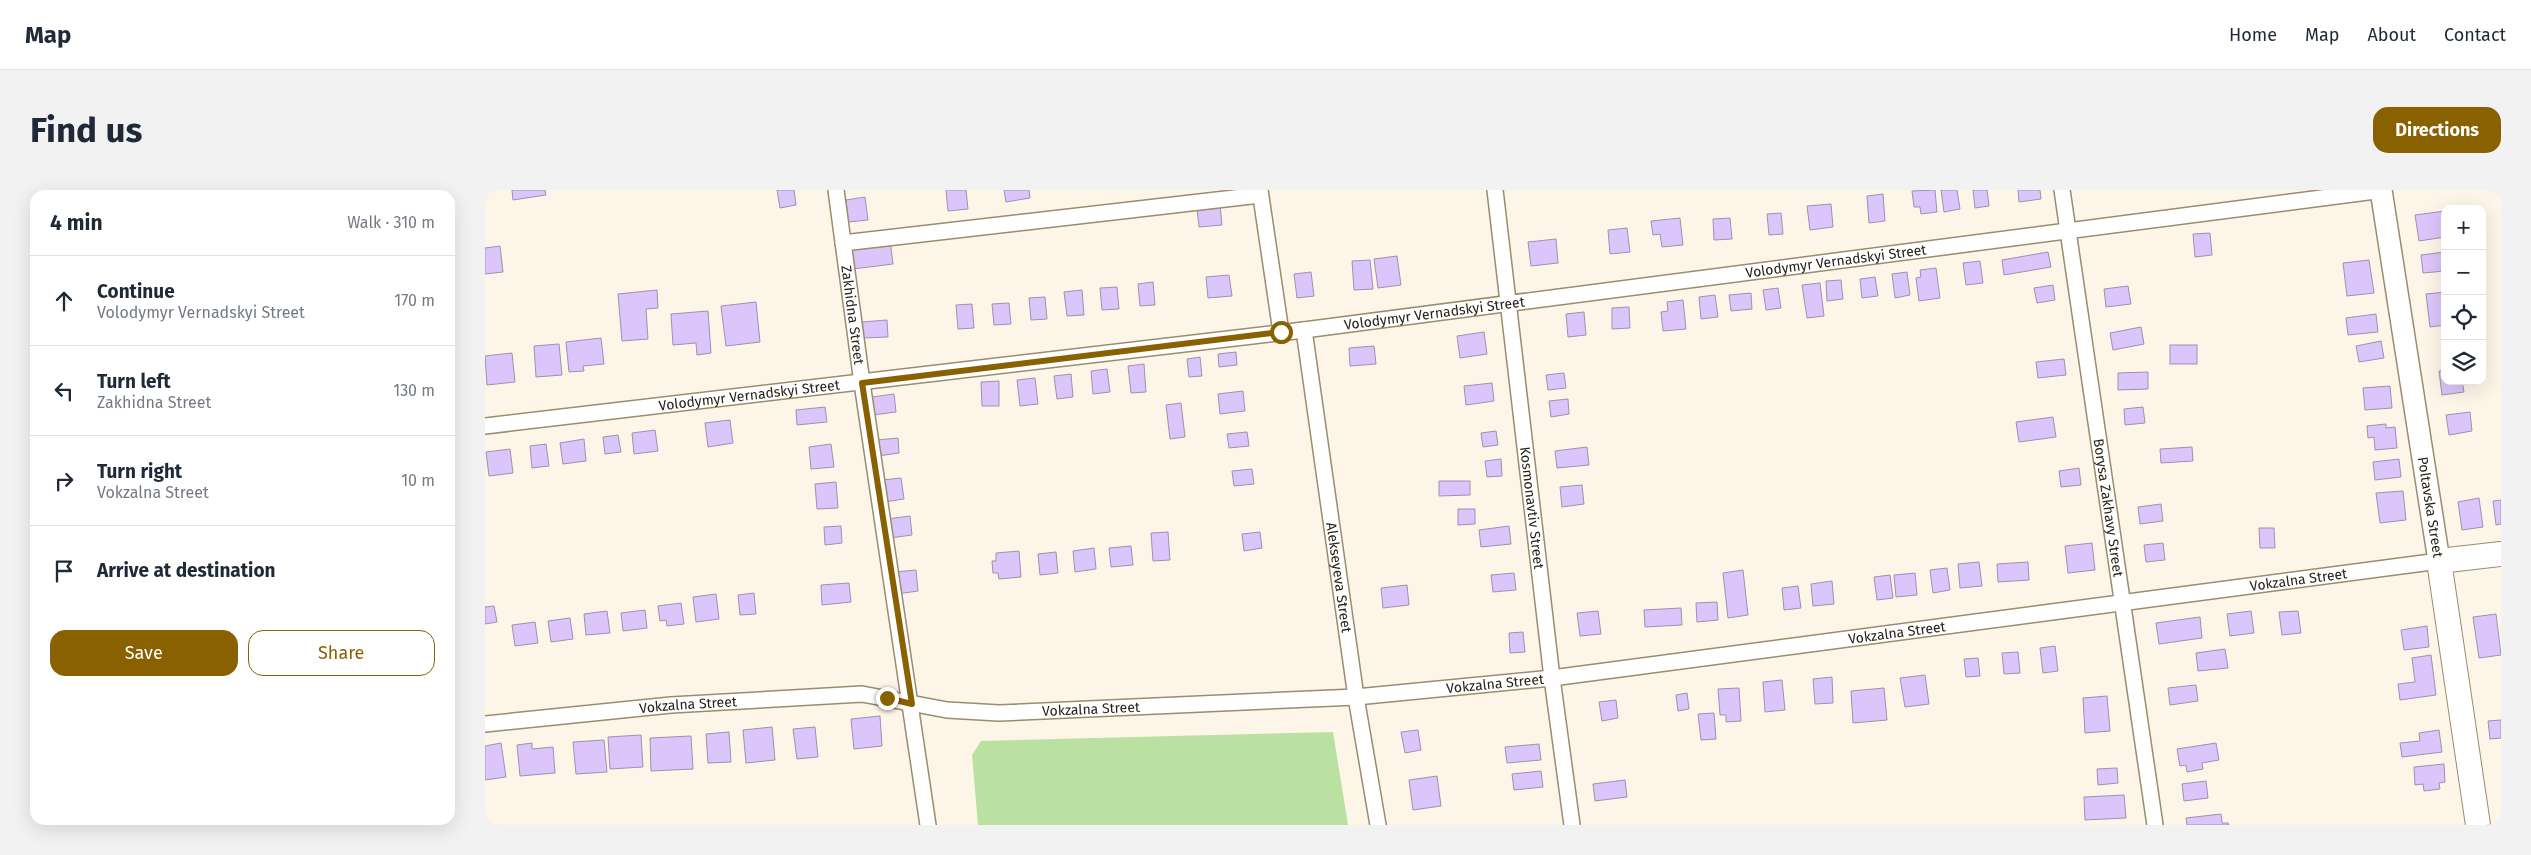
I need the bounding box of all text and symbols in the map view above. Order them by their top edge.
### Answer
text: Map [25,21,71,49]
text: Home [2229,24,2277,46]
text: Map [2305,24,2339,46]
text: About [2367,24,2416,46]
text: Contact [2444,24,2506,46]
button: Directions [2373,107,2501,153]
text: Find us [30,109,142,151]
map controls [2441,205,2486,385]
button: + [2441,205,2486,250]
text: 4 min [50,210,103,236]
text: Walk · 310 m [347,213,435,232]
street label: Volodymyr Vernadskyi Street [1745,241,1928,282]
button: − [2441,250,2486,295]
street label: Zakhidna Street [837,264,868,367]
text: Continue [97,280,175,303]
icon: ahead [50,287,78,315]
text: 170 m [394,291,435,310]
street label: Volodymyr Vernadskyi Street [1343,293,1527,334]
button: locate [2441,295,2486,340]
text: Volodymyr Vernadskyi Street [97,303,305,322]
route start [1270,321,1293,344]
button: layers [2441,340,2486,385]
text: Turn left [97,370,171,393]
street label: Volodymyr Vernadskyi Street [658,376,842,415]
icon: left [50,377,78,405]
text: 130 m [393,381,435,400]
text: Zakhidna Street [97,393,211,412]
street label: Borysa Zakhavy Street [2089,437,2127,579]
street label: Kosmonavtiv Street [1516,446,1547,571]
street label: Poltavska Street [2414,455,2447,560]
text: Turn right [97,460,182,483]
icon: right [50,467,78,495]
text: 10 m [401,471,435,490]
text: Vokzalna Street [97,483,209,502]
street label: Alekseyeva Street [1322,521,1355,635]
icon: arrive [50,557,78,585]
text: Arrive at destination [97,559,276,582]
street label: Vokzalna Street [2249,565,2349,595]
street label: Vokzalna Street [1847,618,1948,648]
button: Save [50,630,238,676]
button: Share [248,630,435,676]
street label: Vokzalna Street [1446,671,1546,697]
route end [876,687,899,710]
street label: Vokzalna Street [638,693,738,717]
street label: Vokzalna Street [1042,699,1141,720]

